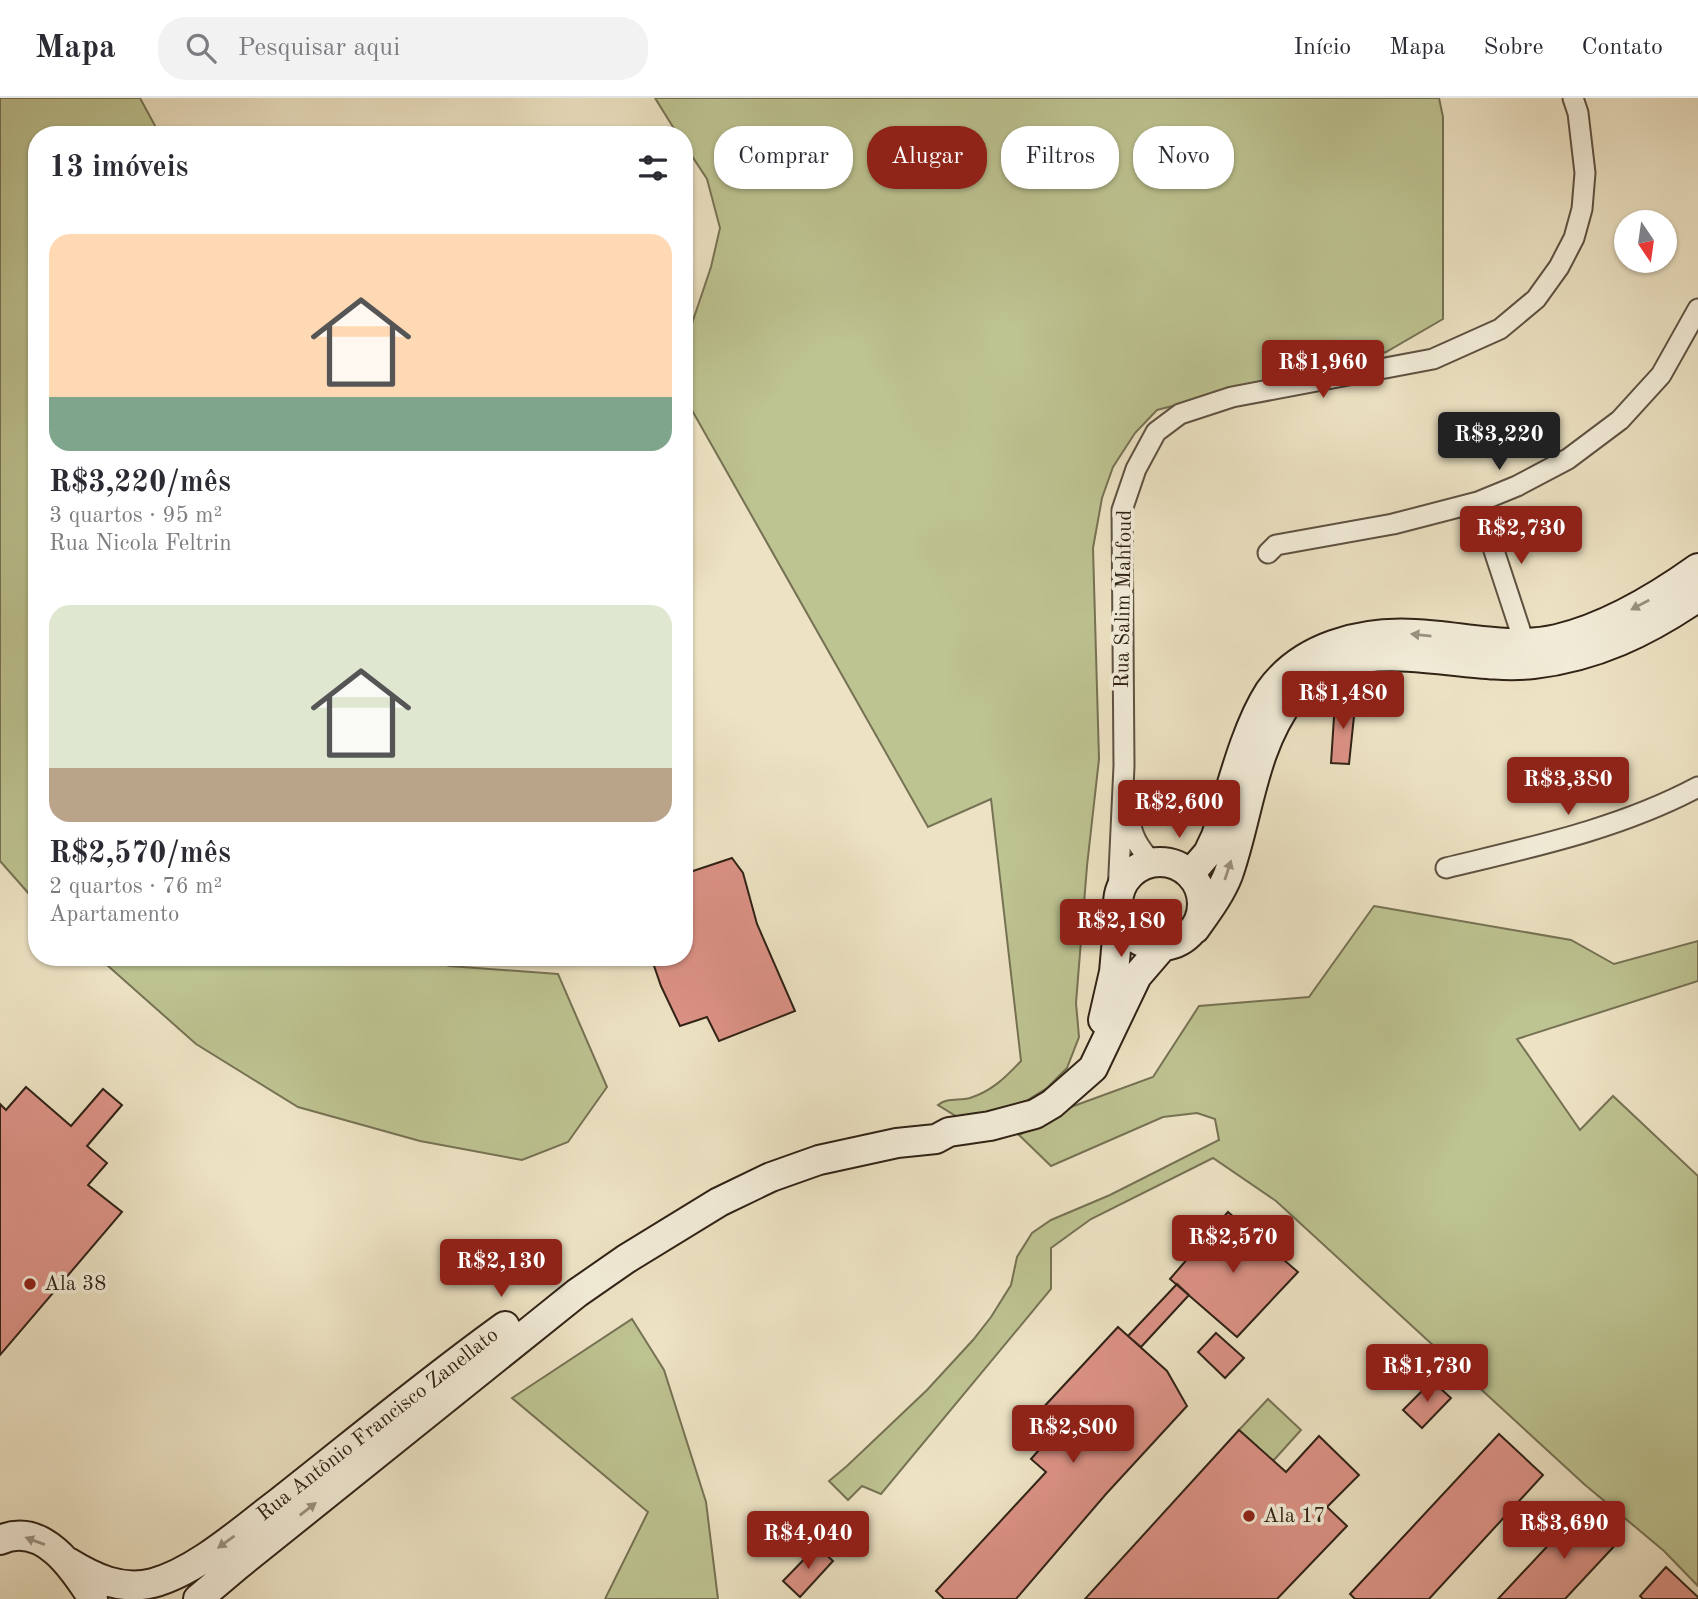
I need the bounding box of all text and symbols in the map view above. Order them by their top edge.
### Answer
search box [158,17,648,80]
icon: search [182,29,220,67]
text: Mapa [35,32,116,65]
text: Pesquisar aqui [238,35,400,61]
text: Início [1294,36,1351,60]
text: Mapa [1389,36,1446,60]
text: Sobre [1484,36,1543,60]
text: Contato [1581,36,1663,60]
chip: Comprar [714,126,853,189]
chip: Alugar [867,126,987,189]
chip: Filtros [1001,126,1119,189]
chip: Novo [1133,126,1234,189]
icon: filters [634,149,672,187]
text: 13 imóveis [49,153,188,183]
north arrow [1614,210,1676,273]
map controls [1614,210,1677,273]
icon: home [298,279,424,405]
pin: R$1,960 [1258,341,1388,400]
text: R$1,960 [1278,351,1368,374]
pin: R$3,220 [1434,412,1564,472]
text: R$3,220 [1454,423,1544,446]
text: R$3,220/mês [49,468,231,498]
text: 3 quartos · 95 m² [49,504,222,527]
pin: R$2,730 [1456,506,1586,566]
street label: Rua Salim Mahfoud [1112,509,1136,689]
text: R$2,730 [1476,517,1566,540]
text: Rua Nicola Feltrin [49,532,232,555]
one-way arrow [1630,598,1650,610]
one-way arrow [1409,629,1431,640]
icon: home [298,650,424,776]
pin: R$1,480 [1278,672,1408,731]
text: R$1,480 [1298,682,1388,705]
pin: R$3,380 [1503,758,1633,817]
text: R$3,380 [1523,768,1613,791]
pin: R$2,600 [1114,780,1244,840]
text: R$2,600 [1134,791,1224,814]
text: R$2,570/mês [49,839,231,869]
one-way arrow [1224,860,1234,881]
text: 2 quartos · 76 m² [49,875,222,898]
pin: R$2,180 [1056,900,1186,959]
text: Apartamento [49,903,179,926]
text: R$2,180 [1076,910,1166,933]
pin: R$2,570 [1168,1216,1298,1275]
text: R$2,570 [1188,1226,1278,1249]
pin: R$2,130 [436,1240,566,1299]
text: R$2,130 [456,1250,546,1273]
place label: Ala 38 [44,1274,106,1295]
marker: Ala 38 [22,1276,38,1292]
street label: Rua Antônio Francisco Zanellato [254,1325,502,1525]
pin: R$1,730 [1362,1344,1492,1404]
text: R$1,730 [1382,1355,1472,1378]
pin: R$2,800 [1008,1406,1138,1465]
text: R$2,800 [1028,1416,1118,1439]
pin: R$3,690 [1499,1502,1629,1561]
one-way arrow [299,1503,317,1517]
place label: Ala 17 [1263,1506,1325,1527]
marker: Ala 17 [1241,1508,1257,1524]
pin: R$4,040 [743,1512,873,1571]
text: R$3,690 [1519,1512,1609,1535]
text: R$4,040 [763,1522,853,1545]
one-way arrow [24,1535,45,1546]
one-way arrow [217,1535,235,1549]

